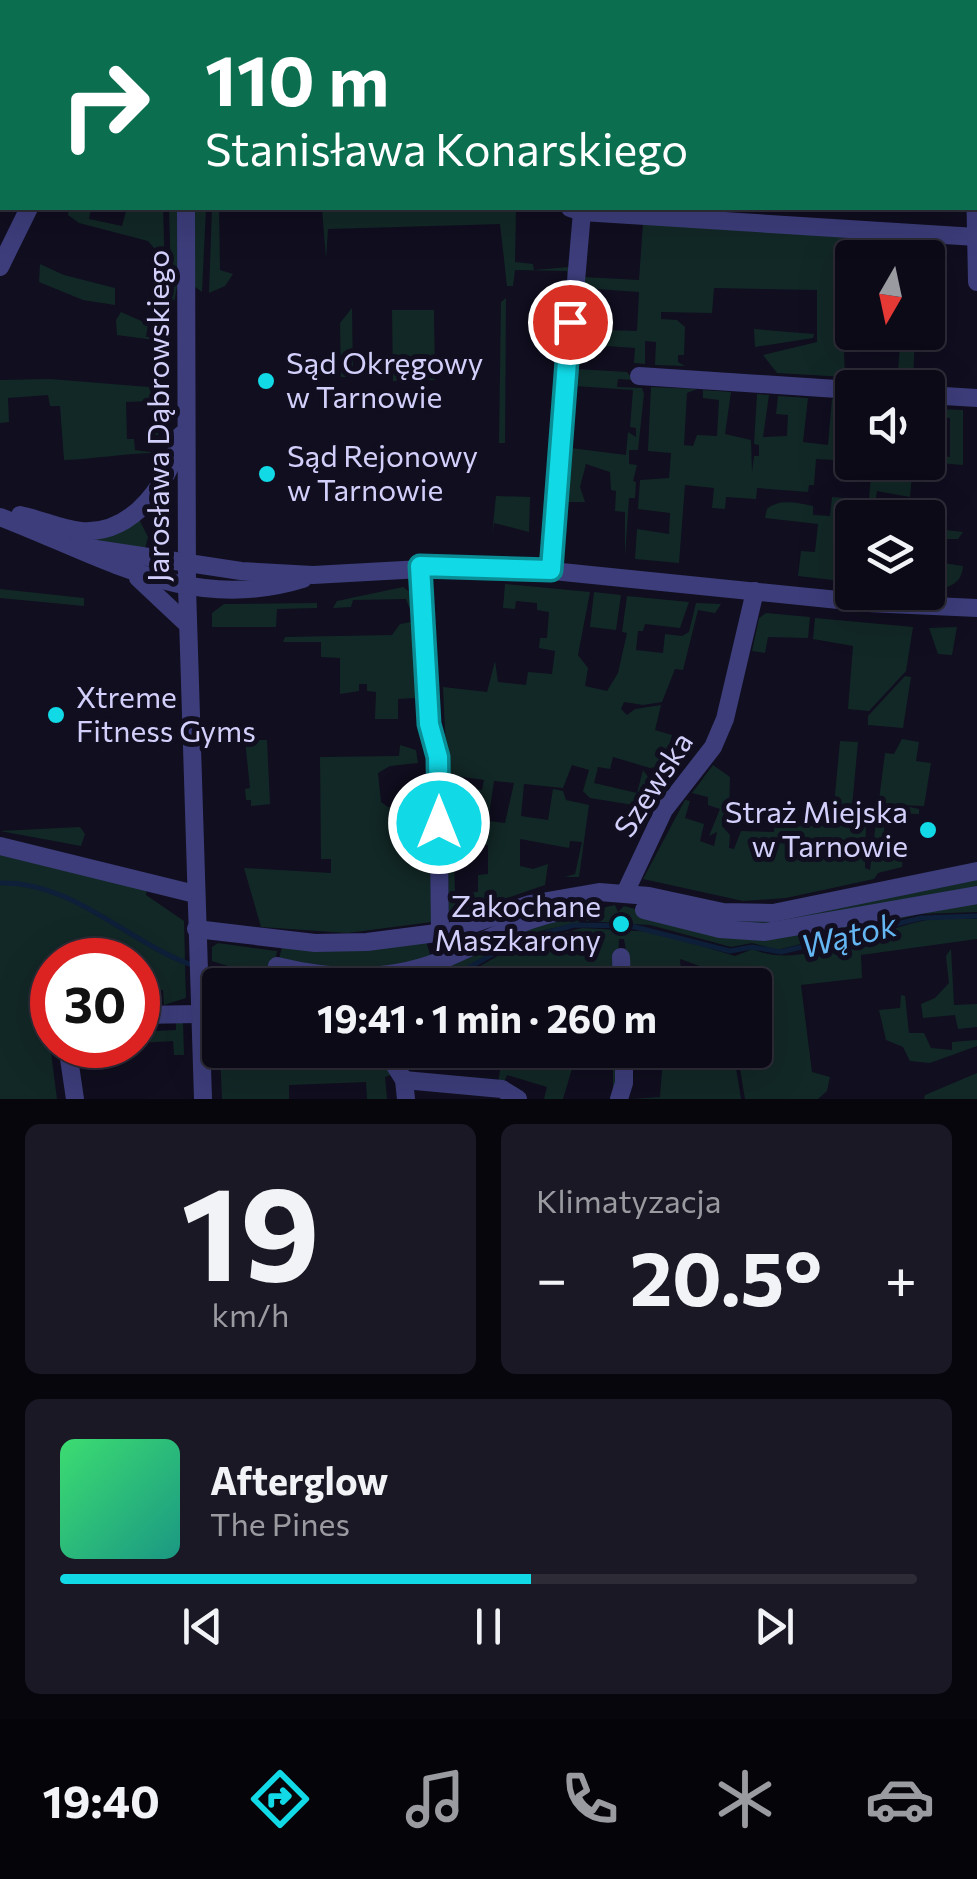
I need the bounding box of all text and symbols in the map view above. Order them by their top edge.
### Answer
text: 110 m [205,35,389,120]
icon: right [40,40,170,170]
text: Stanisława Konarskiego [205,120,688,175]
north arrow [835,240,945,350]
map controls [835,240,945,610]
street label: Jarosława Dąbrowskiego [138,250,175,582]
pin [528,280,613,365]
icon: arrive [543,295,598,350]
place label: Sąd Okręgowy w Tarnowie [286,343,483,414]
marker: Sąd Okręgowy w Tarnowie [255,370,277,392]
button: sound [835,370,945,480]
place label: Sąd Rejonowy w Tarnowie [287,436,478,507]
marker: Sąd Rejonowy w Tarnowie [256,463,278,485]
button: layers [835,500,945,610]
place label: Xtreme Fitness Gyms [76,677,256,748]
marker: Xtreme Fitness Gyms [45,704,67,726]
street label: Szewska [604,724,699,843]
position arrow [387,771,491,875]
place label: Straż Miejska w Tarnowie [725,792,908,863]
marker: Straż Miejska w Tarnowie [917,819,939,841]
place label: Zakochane Maszkarony [435,886,601,957]
water label: Wątok [797,903,901,965]
marker: Zakochane Maszkarony [610,913,632,935]
speed limit sign: 30 [30,938,160,1068]
text: 19:41 · 1 min · 260 m [317,994,657,1041]
text: 19 [181,1149,320,1308]
text: Klimatyzacja [536,1180,722,1220]
text: 20.5° [630,1230,822,1321]
text: − [536,1243,567,1310]
text: + [885,1243,917,1310]
text: km/h [212,1294,289,1334]
text: Afterglow [210,1456,388,1503]
text: The Pines [210,1503,350,1543]
icon: previous [175,1599,230,1654]
icon: pause [461,1599,516,1654]
icon: next [747,1599,802,1654]
icon: directions [245,1764,315,1834]
icon: music [400,1764,470,1834]
icon: phone [555,1764,625,1834]
icon: climate [710,1764,780,1834]
icon: car [865,1764,935,1834]
text: 19:40 [42,1772,160,1827]

